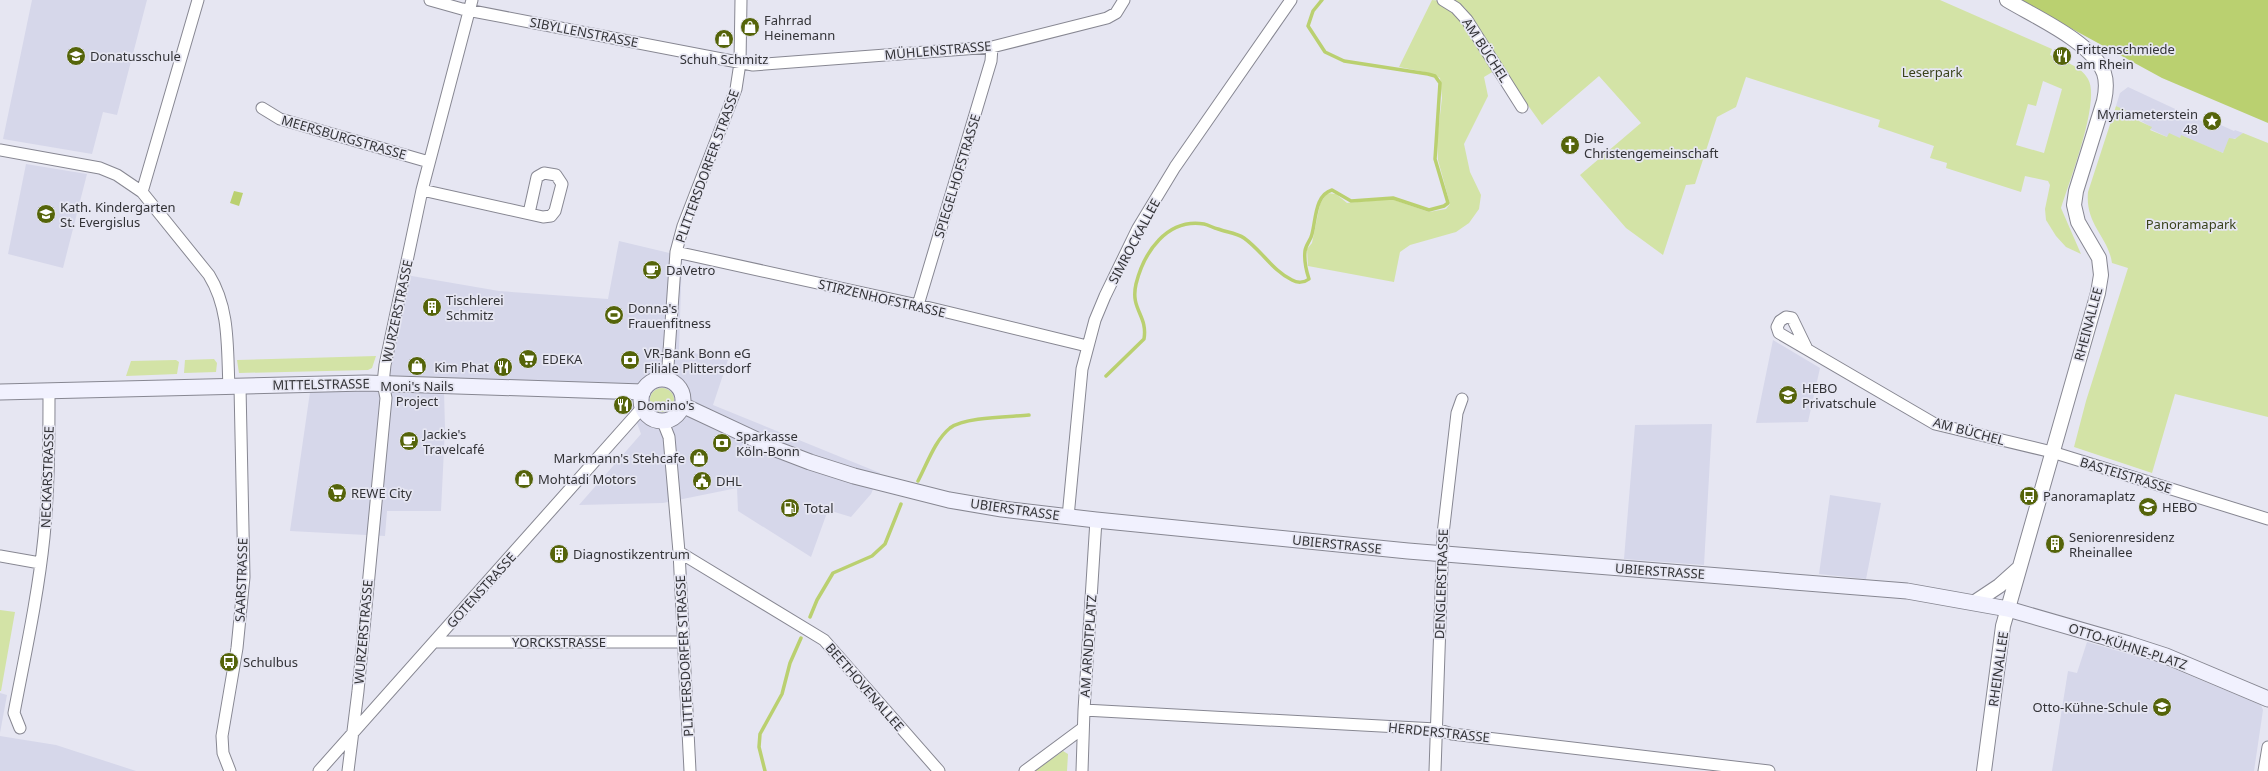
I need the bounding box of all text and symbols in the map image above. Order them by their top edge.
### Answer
place label: Fahrrad Heinemann [764,11,835,44]
street label: SIBYLLENSTRASSE [528,13,640,51]
street label: AM BÜCHEL [1458,14,1514,86]
shop icon: Fahrrad Heinemann [739,16,761,38]
shop icon: Schuh Schmitz [713,28,735,50]
street label: MÜHLENSTRASSE [884,36,992,64]
place label: Frittenschmiede am Rhein [2076,40,2175,73]
school or university icon: Donatusschule [65,45,87,67]
restaurant icon: Frittenschmiede am Rhein [2051,45,2073,67]
place label: Donatusschule [90,47,181,65]
place label: Schuh Schmitz [680,50,768,68]
park label: Leserpark [1902,63,1962,81]
street label: PLITTERSDORFER STRASSE [671,87,743,245]
place label: Myriameterstein 48 [2097,105,2198,138]
place icon: Myriameterstein 48 [2201,110,2223,132]
street label: MEERSBURGSTRASSE [279,111,409,163]
street label: SPIEGELHOFSTRASSE [930,112,984,240]
place label: Die Christengemeinschaft [1584,129,1719,162]
church icon: Die Christengemeinschaft [1559,134,1581,156]
street label: SIMROCKALLEE [1104,195,1164,287]
place label: Kath. Kindergarten St. Evergislus [60,198,176,231]
school or university icon: Kath. Kindergarten St. Evergislus [35,203,57,225]
park label: Panoramapark [2146,215,2236,233]
street label: WURZERSTRASSE [377,258,417,364]
cafe icon: DaVetro [641,259,663,281]
place label: DaVetro [666,261,715,279]
street label: STIRZENHOFSTRASSE [817,275,947,321]
street label: RHEINALLEE [2070,285,2106,363]
place label: Tischlerei Schmitz [446,291,504,324]
building icon: Tischlerei Schmitz [421,296,443,318]
place label: Donna's Frauenfitness [628,299,711,332]
sports icon: Donna's Frauenfitness [603,304,625,326]
place label: VR-Bank Bonn eG Filiale Plittersdorf [644,344,752,377]
supermarket icon: EDEKA [517,348,539,370]
bank icon: VR-Bank Bonn eG Filiale Plittersdorf [619,349,641,371]
place label: EDEKA [542,350,583,368]
shop icon: Moni's Nails Project [406,355,428,377]
restaurant icon: Kim Phat [492,356,514,378]
place label: Kim Phat [434,358,489,376]
street label: MITTELSTRASSE [272,374,370,394]
place label: Moni's Nails Project [380,377,454,410]
place label: HEBO Privatschule [1802,379,1876,412]
school or university icon: HEBO Privatschule [1777,384,1799,406]
restaurant icon: Domino's [612,394,634,416]
place label: Domino's [637,396,694,414]
street label: AM BÜCHEL [1931,413,2007,449]
place label: Jackie's Travelcafé [421,425,485,458]
street label: NECKARSTRASSE [36,426,58,528]
place label: Sparkasse Köln-Bonn [736,427,800,460]
cafe icon: Jackie's Travelcafé [398,430,420,452]
bank icon: Sparkasse Köln-Bonn [711,432,733,454]
shop icon: Markmann's Stehcafe [688,447,710,469]
place label: Markmann's Stehcafe [554,449,685,467]
street label: BASTEISTRASSE [2078,453,2174,497]
shop icon: Mohtadi Motors [513,468,535,490]
place label: Mohtadi Motors [538,470,636,488]
public building icon: DHL [691,470,713,492]
place label: DHL [716,472,742,490]
supermarket icon: REWE City [326,482,348,504]
place label: REWE City [351,484,412,502]
bus stop icon: Panoramaplatz [2018,485,2040,507]
place label: Panoramaplatz [2043,487,2135,505]
street label: UBIERSTRASSE [969,494,1061,524]
school or university icon: HEBO [2137,496,2159,518]
fuel station icon: Total [779,497,801,519]
place label: HEBO [2162,498,2197,516]
place label: Total [804,499,834,517]
street label: DENGLERSTRASSE [1430,528,1452,640]
place label: Seniorenresidenz Rheinallee [2069,528,2175,561]
street label: UBIERSTRASSE [1291,530,1383,558]
building icon: Seniorenresidenz Rheinallee [2044,533,2066,555]
street label: SAARSTRASSE [231,538,251,622]
building icon: Diagnostikzentrum [548,543,570,565]
place label: Diagnostikzentrum [573,545,690,563]
street label: GOTENSTRASSE [442,548,520,632]
street label: UBIERSTRASSE [1615,559,1705,583]
street label: PLITTERSDORFER STRASSE [671,575,697,737]
street label: WURZERSTRASSE [349,579,377,685]
street label: AM ARNDTPLATZ [1075,594,1101,698]
street label: OTTO-KÜHNE-PLATZ [2066,618,2190,674]
street label: RHEINALLEE [1984,630,2012,708]
street label: YORCKSTRASSE [512,633,606,651]
street label: BEETHOVENALLEE [822,639,908,735]
bus stop icon: Schulbus [218,651,240,673]
place label: Schulbus [243,653,298,671]
school or university icon: Otto-Kühne-Schule [2151,696,2173,718]
place label: Otto-Kühne-Schule [2033,698,2148,716]
street label: HERDERSTRASSE [1387,718,1491,746]

